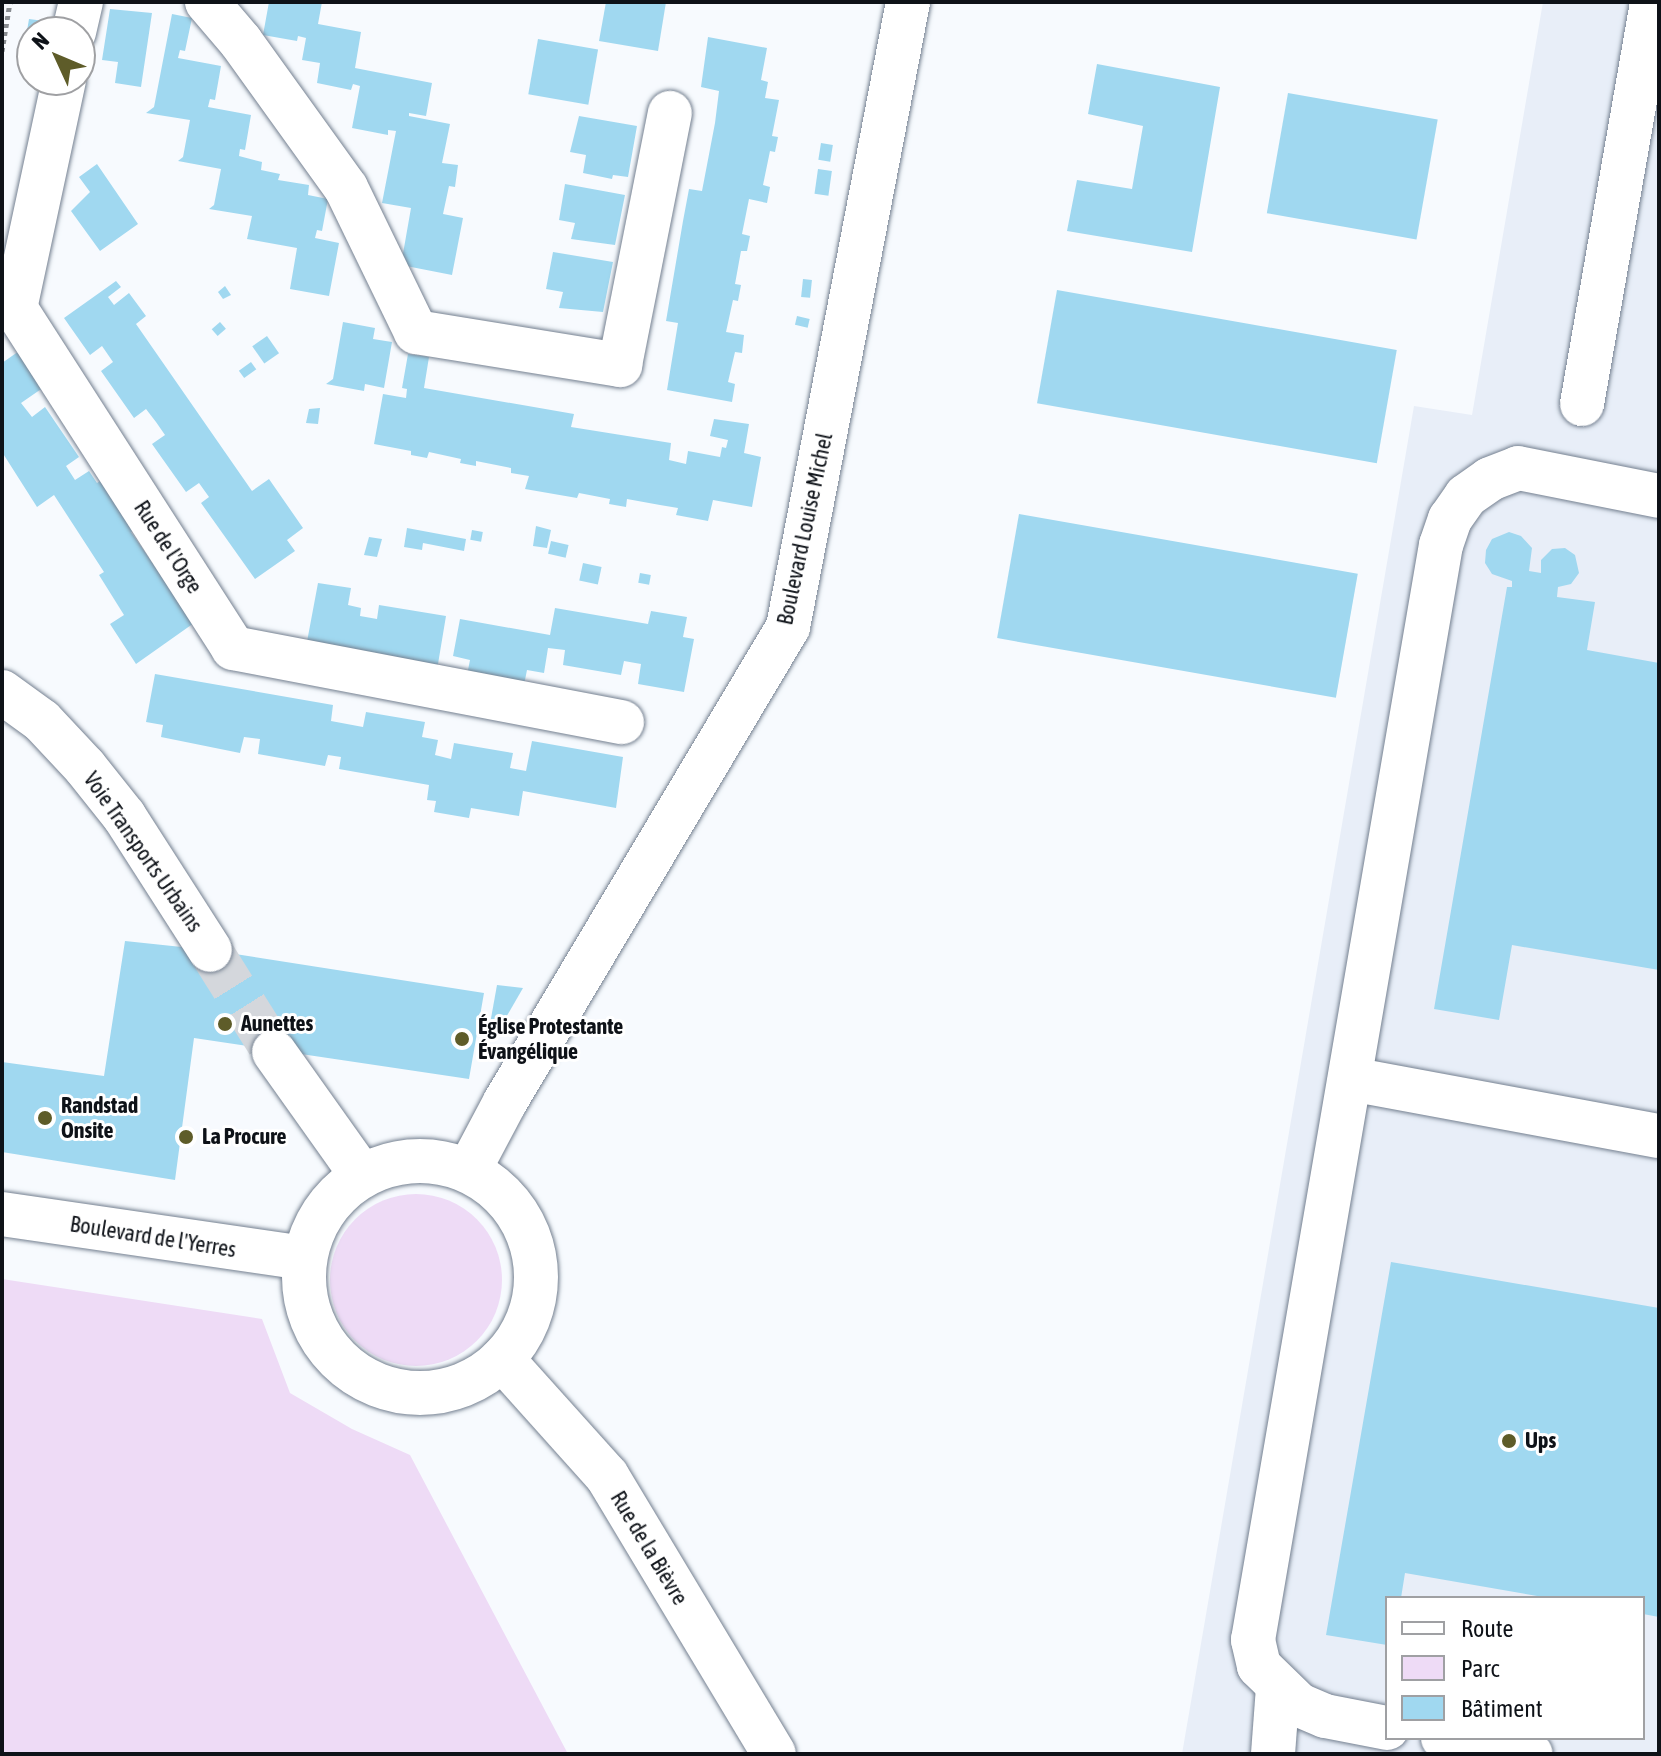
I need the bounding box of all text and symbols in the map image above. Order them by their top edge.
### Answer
north arrow [16,16,96,96]
text: N [26,27,54,54]
street label: Boulevard Louise Michel [772,431,838,627]
street label: Rue de l'Orge [128,496,208,598]
street label: Voie Transports Urbains [78,767,208,937]
place label: Aunettes [241,1011,313,1037]
place label: Église Protestante Évangélique [478,1013,623,1064]
marker: Aunettes [216,1015,234,1033]
marker: Église Protestante Évangélique [453,1030,471,1048]
place label: Randstad Onsite [61,1092,138,1144]
marker: Randstad Onsite [36,1109,54,1127]
place label: La Procure [202,1124,287,1150]
marker: La Procure [177,1128,195,1146]
street label: Boulevard de l'Yerres [68,1211,238,1263]
place label: Ups [1525,1428,1556,1454]
marker: Ups [1500,1432,1518,1450]
street label: Rue de la Bièvre [605,1486,693,1610]
legend [1385,1596,1645,1740]
text: Route [1461,1615,1513,1642]
text: Parc [1461,1655,1499,1682]
text: Bâtiment [1461,1695,1543,1722]

